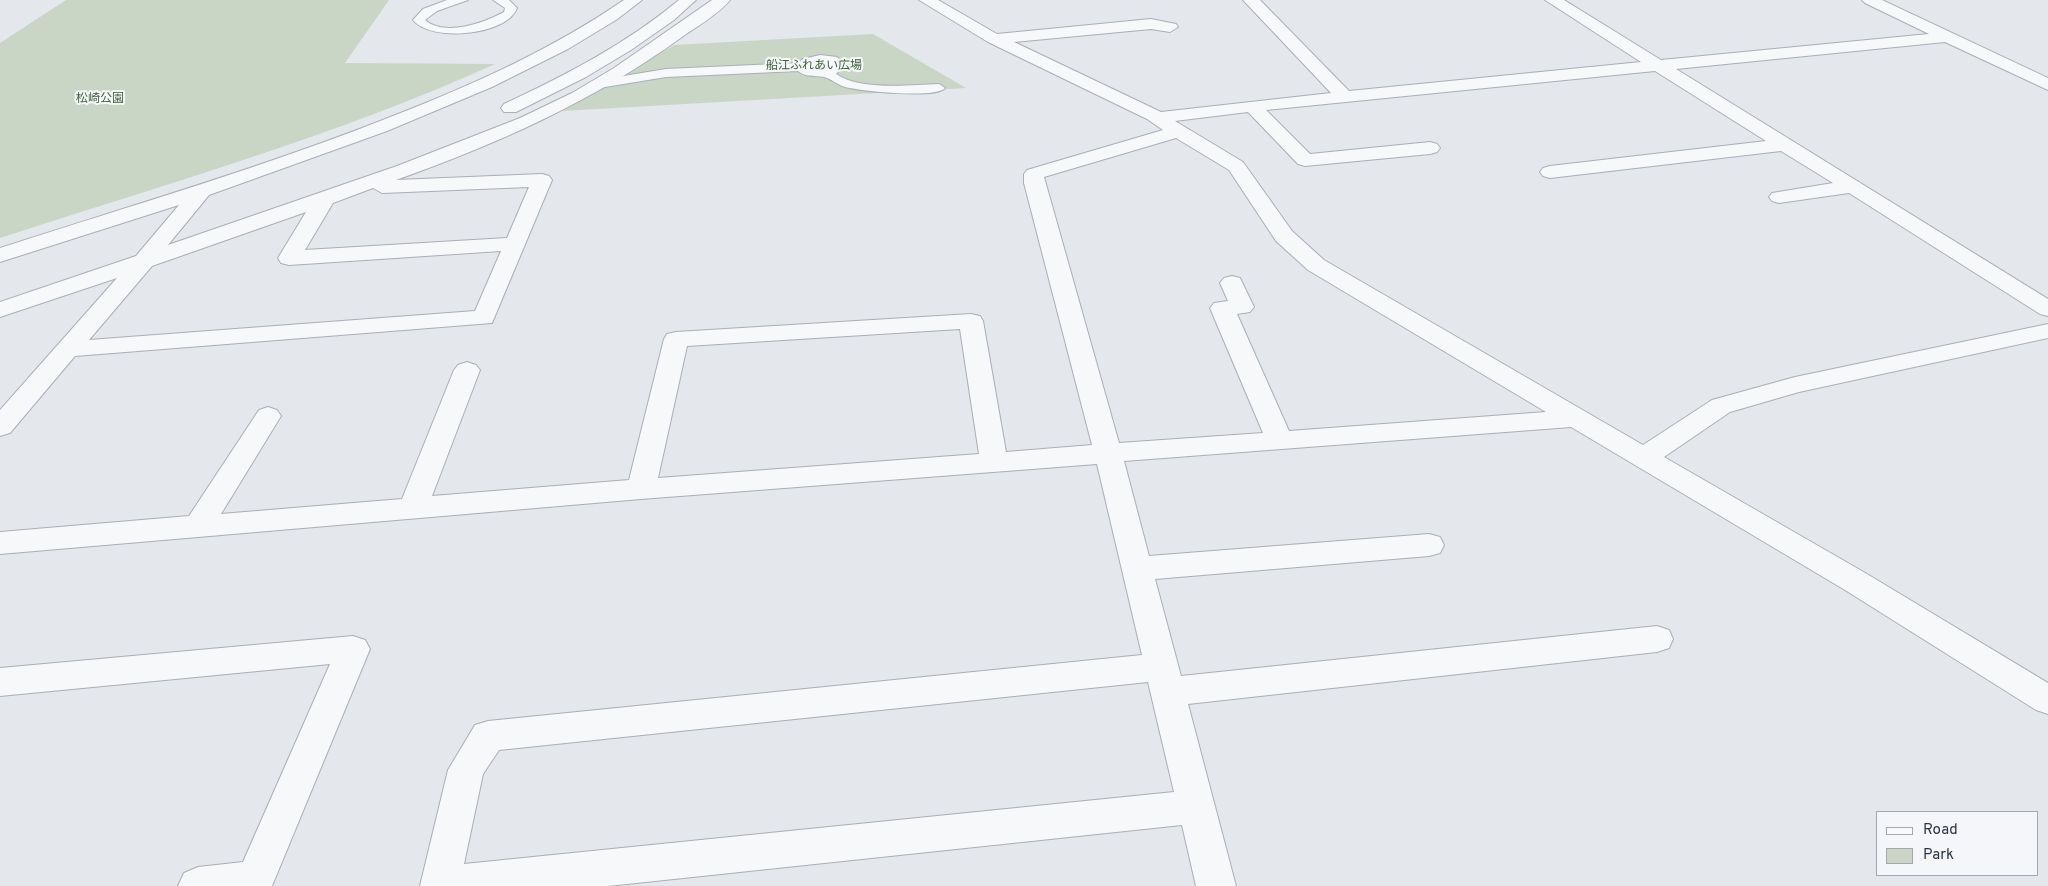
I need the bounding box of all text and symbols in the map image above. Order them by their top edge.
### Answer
park label: 船江ふれあい広場 [766,60,862,74]
park label: 松崎公園 [76,93,124,107]
legend [1876,811,2038,876]
text: Road [1923,821,1958,840]
text: Park [1923,846,1954,865]

